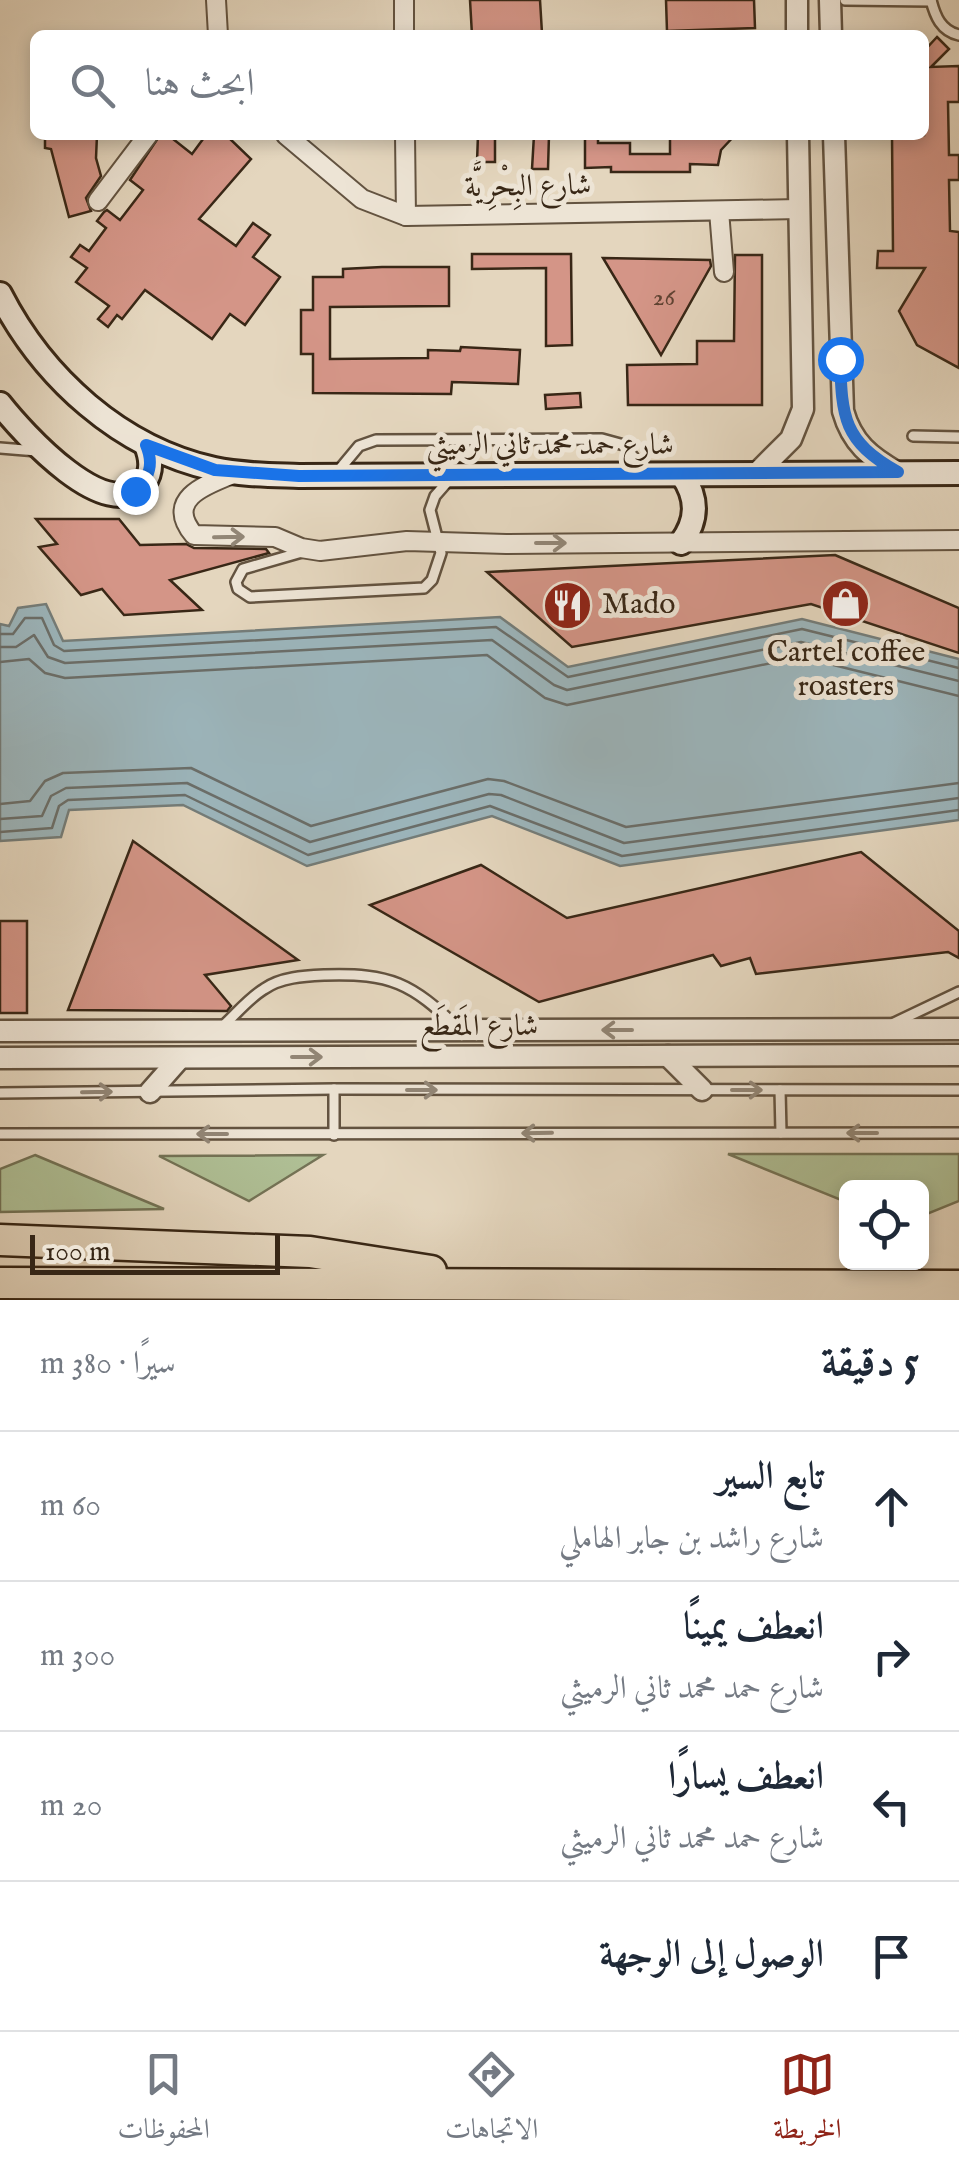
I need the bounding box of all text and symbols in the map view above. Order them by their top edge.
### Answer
search box [30,30,929,140]
icon: search [65,58,120,113]
text: ابحث هنا [145,61,255,109]
street label: شارع البِحْرِيَّة [464,158,592,211]
house number: 26 [653,282,676,314]
route start [818,337,864,383]
street label: شارع حمد محمد ثاني الرميثي [426,427,674,472]
route end [113,469,159,515]
one-way arrow [212,527,244,546]
one-way arrow [534,534,566,553]
shop icon: Cartel coffee roasters [820,578,872,630]
restaurant icon: Mado [541,579,593,631]
place label: Mado [602,586,675,624]
place label: Cartel coffee roasters [767,634,925,706]
street label: شارع المَقطَع [420,1003,538,1052]
one-way arrow [601,1020,634,1040]
one-way arrow [290,1048,323,1066]
one-way arrow [406,1080,438,1100]
one-way arrow [730,1080,763,1100]
one-way arrow [80,1082,113,1102]
one-way arrow [196,1124,228,1144]
one-way arrow [521,1124,554,1142]
one-way arrow [846,1124,878,1142]
map controls [839,1180,929,1270]
button: locate [839,1180,929,1270]
scale bar [30,1230,280,1274]
text: 100 m [45,1235,111,1270]
text: 5 دقيقة [821,1337,919,1390]
text: سيرًا · 380 m [40,1344,176,1385]
text: تابع السير [716,1454,824,1502]
icon: ahead [864,1479,919,1534]
text: 60 m [40,1486,101,1527]
text: شارع راشد بن جابر الهاملي [559,1519,824,1560]
text: انعطف يمينًا [683,1604,824,1652]
icon: right [864,1629,919,1684]
text: 300 m [40,1636,115,1677]
text: شارع حمد محمد ثاني الرميثي [560,1669,824,1710]
text: انعطف يسارًا [668,1754,824,1802]
icon: left [864,1779,919,1834]
text: 20 m [40,1786,102,1827]
text: شارع حمد محمد ثاني الرميثي [560,1819,824,1860]
icon: arrive [864,1929,919,1984]
text: الوصول إلى الوجهة [599,1932,824,1980]
tab: المحفوظات [118,2047,210,2156]
tab: الاتجاهات [445,2047,538,2156]
tab: الخريطة [773,2047,841,2156]

